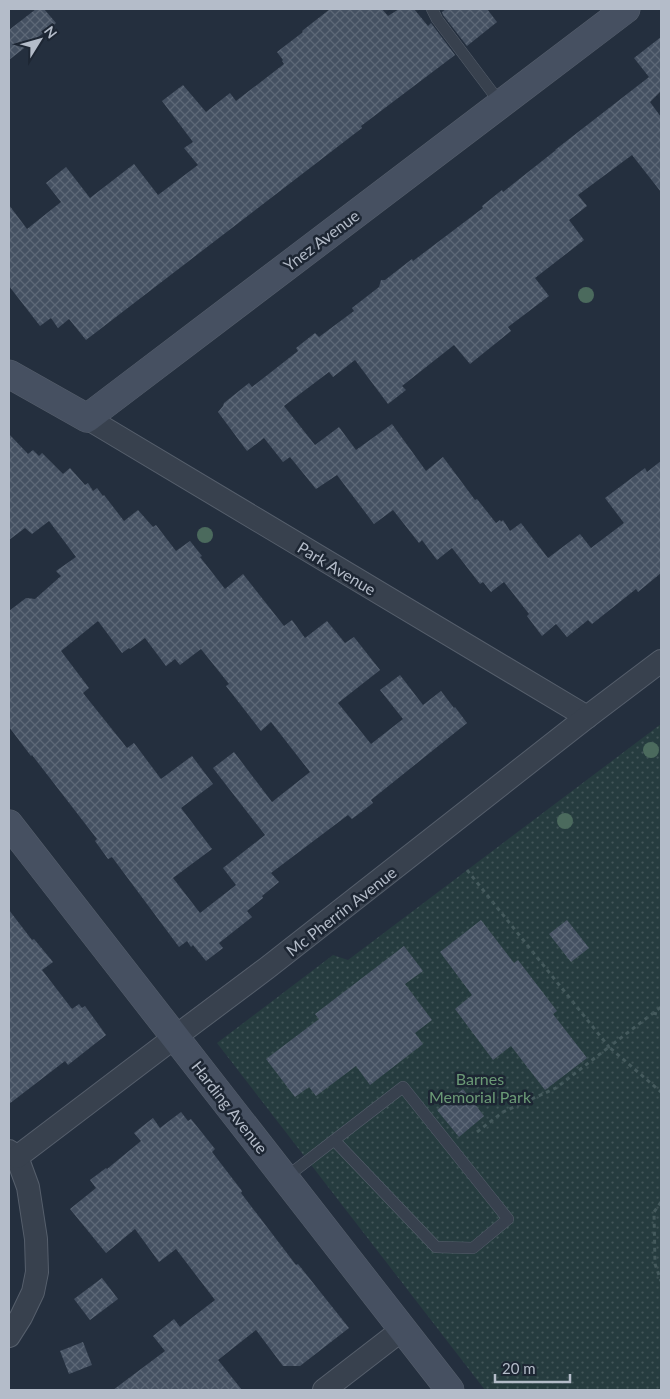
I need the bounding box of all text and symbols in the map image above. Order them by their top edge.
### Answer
north arrow [15,15,65,65]
text: N [41,22,61,41]
street label: Ynez Avenue [279,205,363,275]
street label: Park Avenue [294,537,380,599]
street label: Mc Pherrin Avenue [282,862,400,960]
street label: Harding Avenue [188,1057,272,1157]
park label: Barnes Memorial Park [429,1069,532,1106]
scale bar [495,1352,570,1384]
text: 20 m [502,1359,536,1377]

